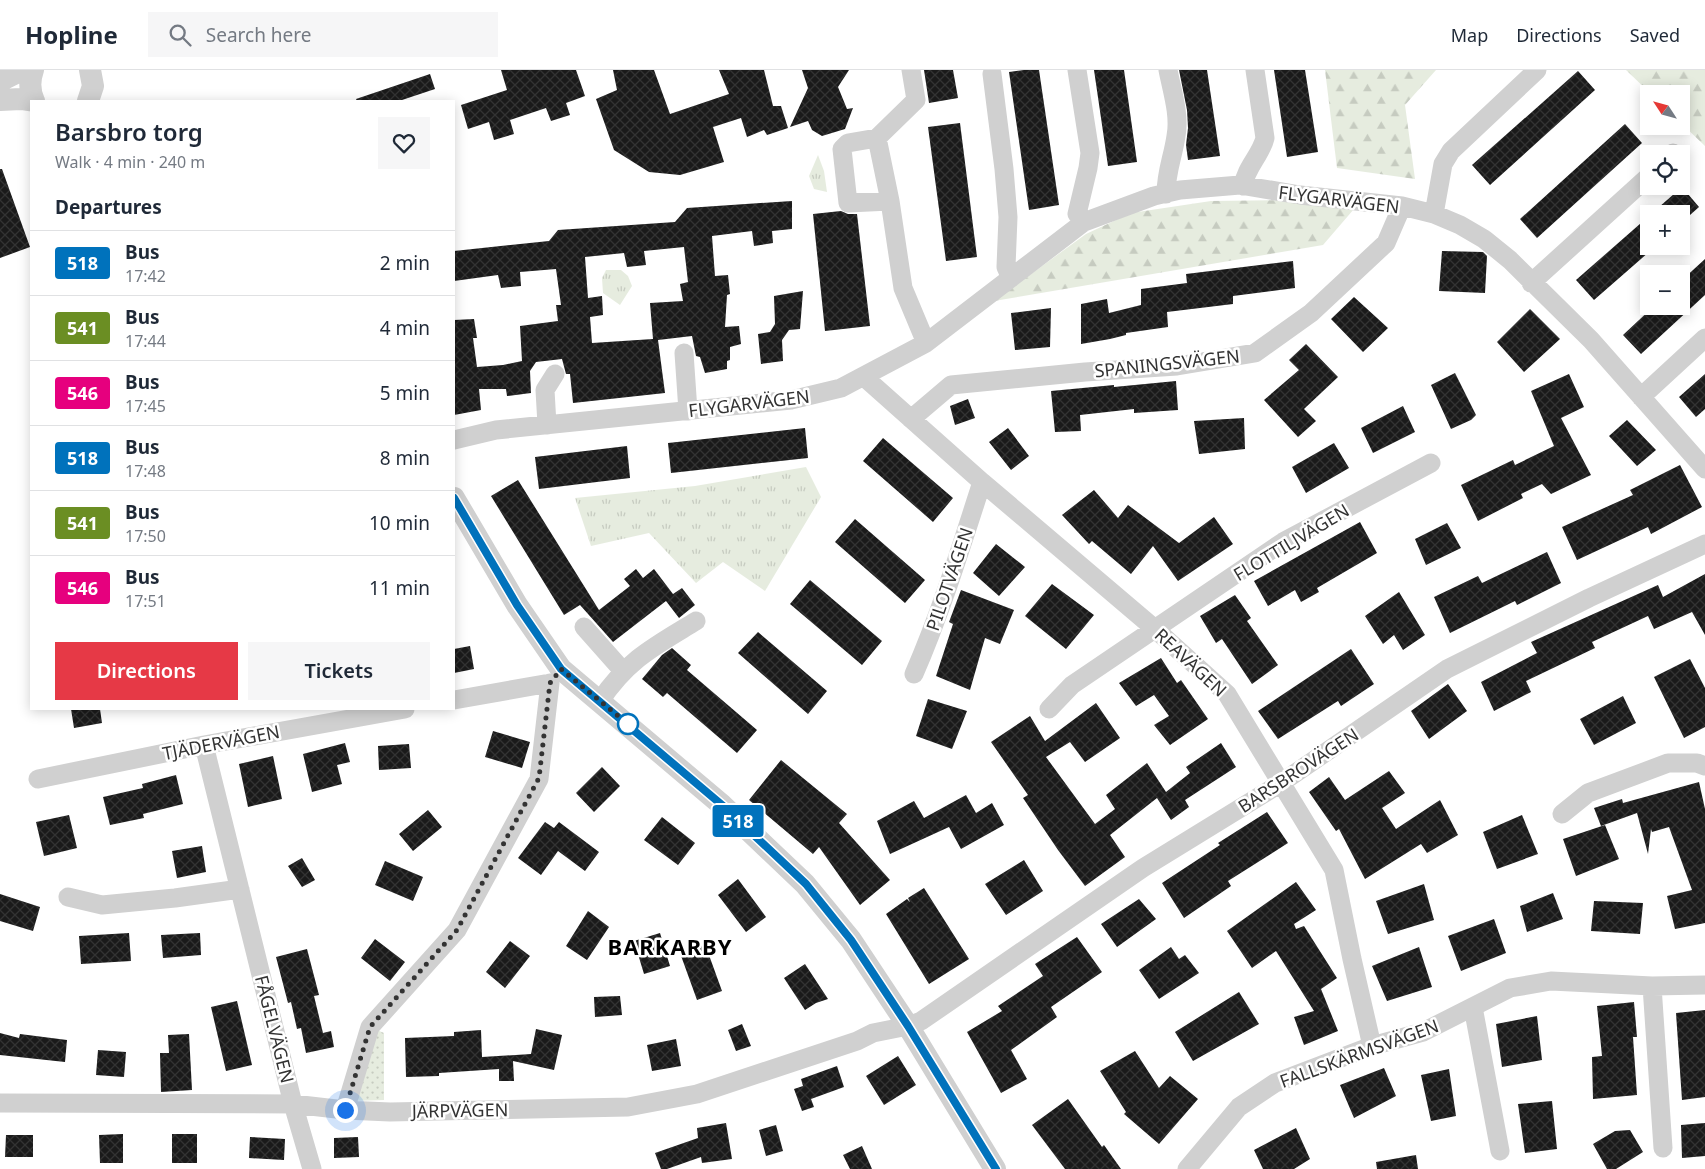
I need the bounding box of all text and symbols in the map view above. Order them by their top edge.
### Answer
search box [148,12,498,57]
text: Hopline [25,18,118,51]
icon: search [166,21,194,49]
text: Search here [206,22,312,48]
text: Map [1451,23,1488,47]
text: Directions [1516,23,1602,47]
text: Saved [1630,23,1680,47]
north arrow [1640,85,1690,135]
map controls [1640,85,1690,315]
text: Barsbro torg [55,115,203,148]
button: heart [378,117,430,169]
button: locate [1640,145,1690,195]
text: Walk · 4 min · 240 m [55,151,205,173]
street label: FLYGARVÄGEN [1277,180,1401,218]
text: Departures [55,194,162,220]
button: + [1640,205,1690,255]
text: Bus [125,239,160,265]
text: 2 min [380,250,430,276]
text: 518 [67,251,98,275]
text: 17:42 [125,265,166,287]
button: − [1640,265,1690,315]
text: Bus [125,304,160,330]
text: 4 min [380,315,430,341]
text: 541 [67,316,98,340]
text: 17:44 [125,330,166,352]
street label: SPANINGSVÄGEN [1093,343,1241,383]
text: Bus [125,369,160,395]
text: 5 min [380,380,430,406]
text: 546 [67,381,98,405]
street label: FLYGARVÄGEN [687,384,811,422]
text: 17:45 [125,395,166,417]
text: Bus [125,434,160,460]
text: 8 min [380,445,430,471]
text: 518 [67,446,98,470]
text: 17:48 [125,460,166,482]
street label: FLOTTILJVÄGEN [1229,498,1353,586]
text: Bus [125,499,160,525]
text: 10 min [369,510,430,536]
text: 541 [67,511,98,535]
street label: PILOTVÄGEN [920,524,978,634]
text: 17:50 [125,525,166,547]
text: Bus [125,564,160,590]
text: 11 min [369,575,430,601]
text: 546 [67,576,98,600]
text: 17:51 [125,590,166,612]
street label: REAVÄGEN [1150,623,1232,701]
button: Directions [55,642,238,700]
button: Tickets [248,642,430,700]
unlabelled marker [617,713,639,735]
street label: TJÄDERVÄGEN [160,719,282,765]
street label: BARSBROVÄGEN [1233,722,1363,818]
line badge: 518 [709,805,767,837]
text: 518 [723,809,753,833]
district label: BARKARBY [608,931,732,961]
street label: FÅGELVÄGEN [250,973,300,1085]
street label: FALLSKÄRMSVÄGEN [1276,1013,1442,1093]
street label: JÄRPVÄGEN [410,1097,508,1123]
your location [333,1098,358,1123]

